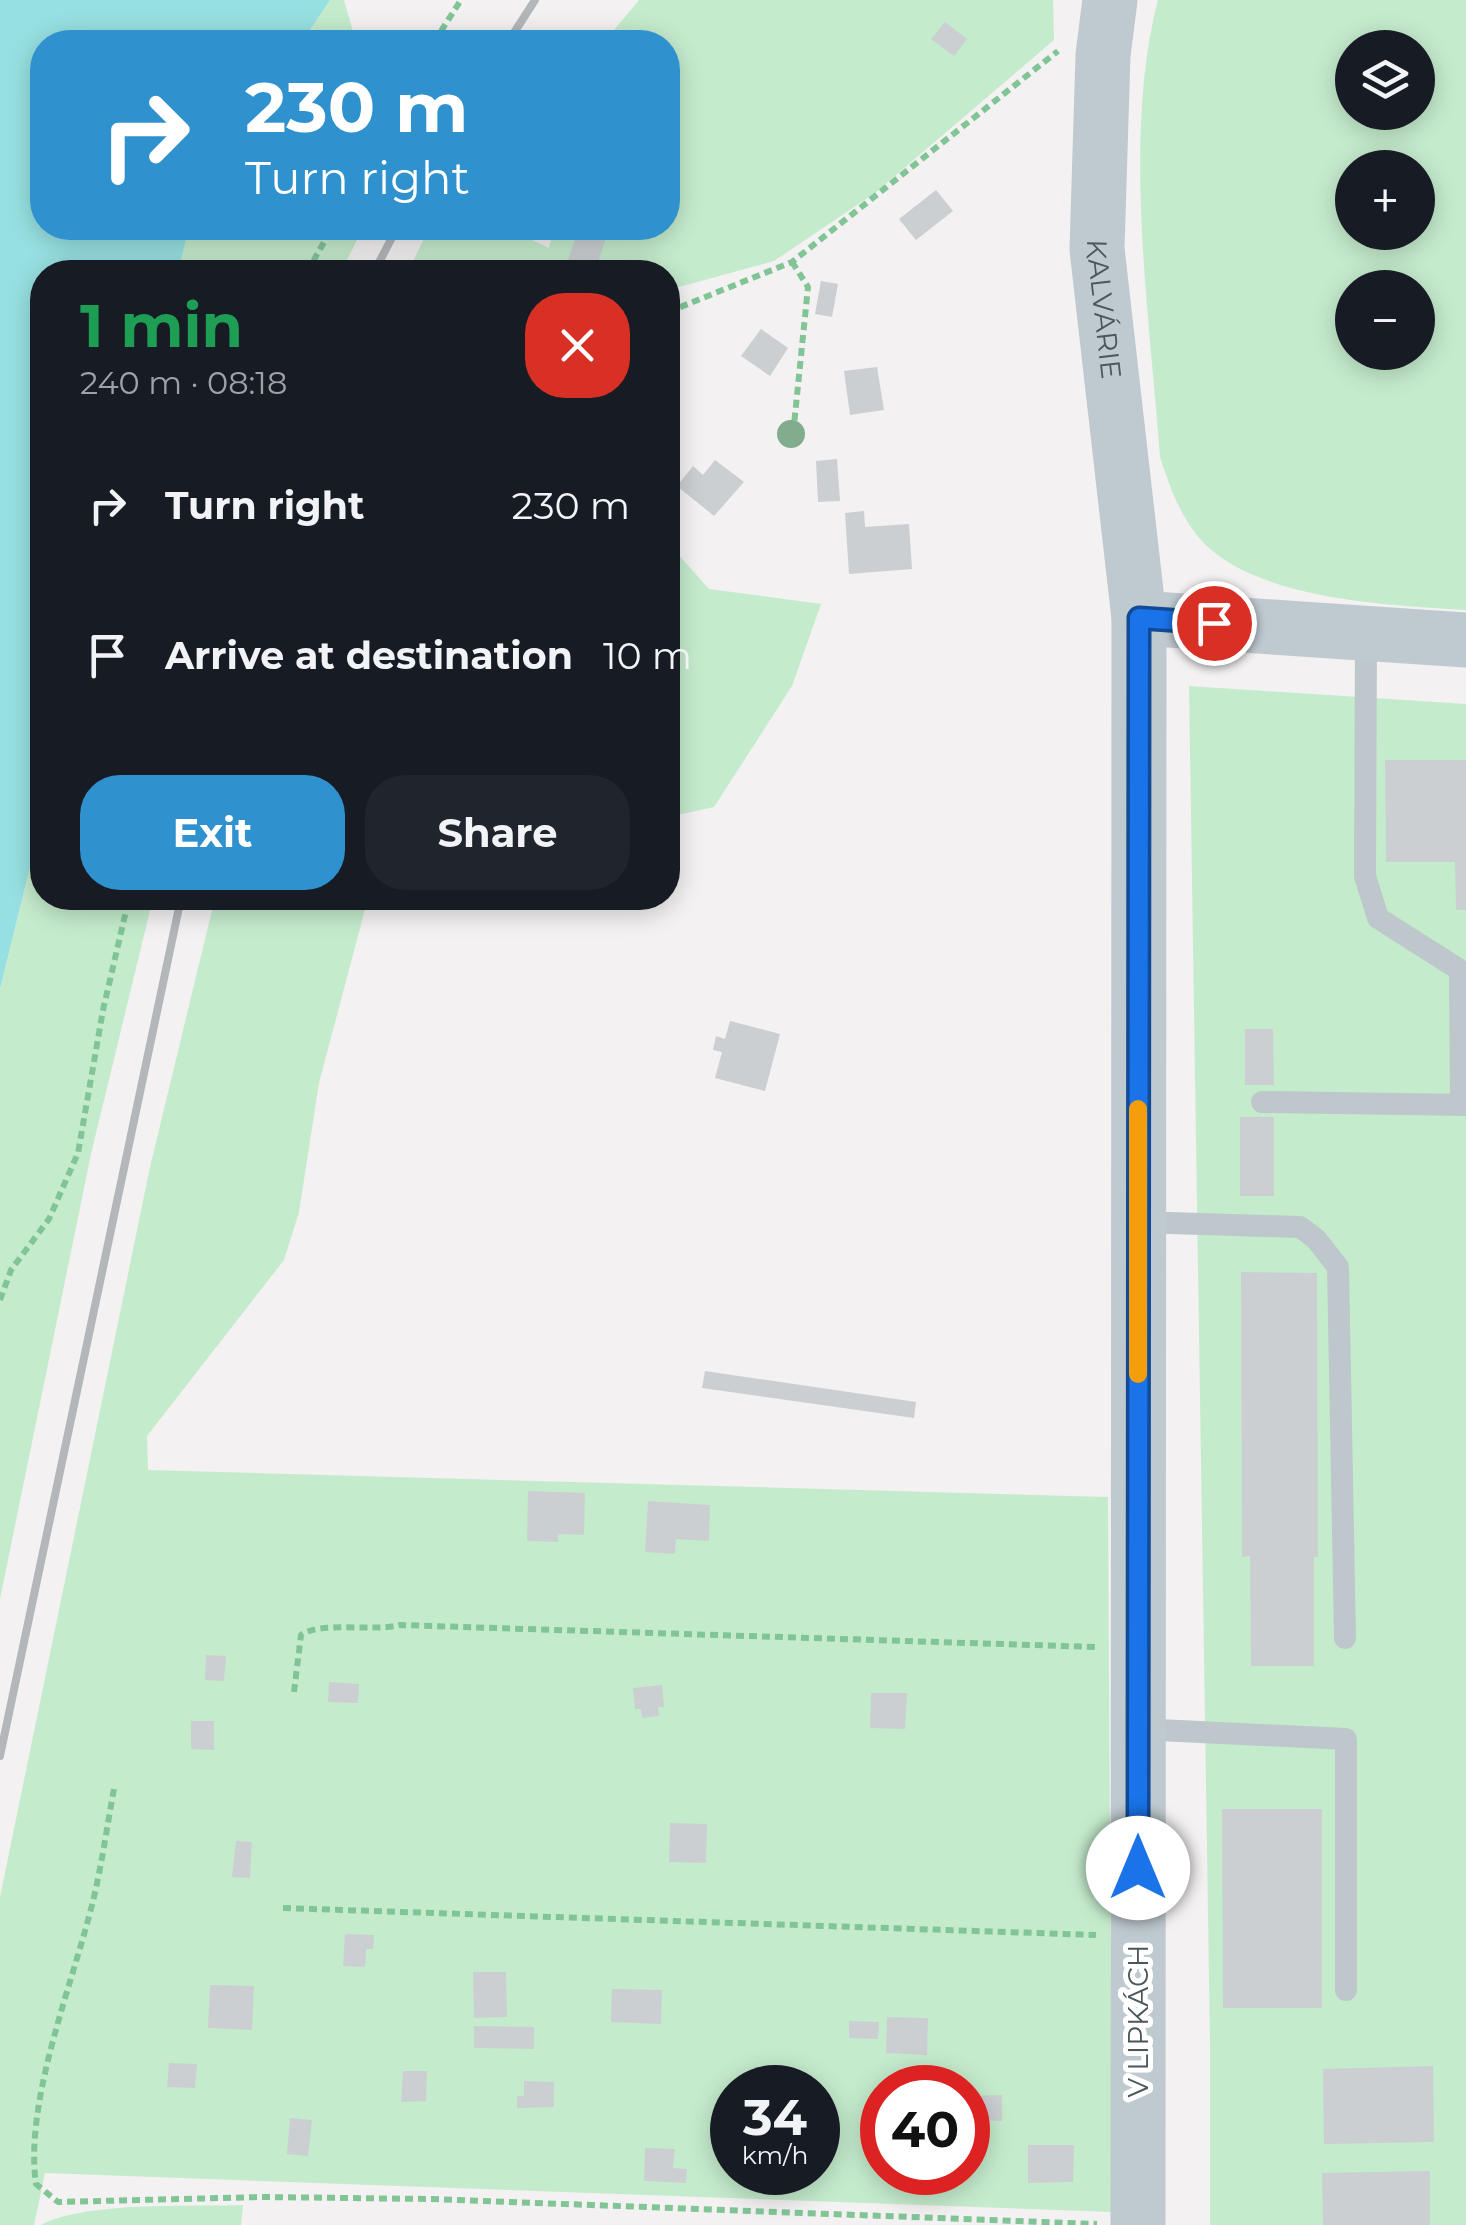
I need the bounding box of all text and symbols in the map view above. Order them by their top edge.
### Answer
map controls [1335,30,1435,370]
button: layers [1335,30,1435,130]
text: 230 m [245,64,469,150]
icon: right [80,70,210,200]
text: Turn right [245,150,470,205]
button: + [1335,150,1435,250]
street label: KALVÁRIE [1080,239,1129,381]
button: − [1335,270,1435,370]
text: 1 min [80,289,243,362]
button: close [525,293,630,398]
text: 240 m · 08:18 [80,363,287,402]
icon: right [80,478,135,533]
text: Turn right [165,482,364,529]
text: 230 m [512,482,630,529]
pin [1172,581,1257,666]
icon: arrive [1187,596,1242,651]
icon: arrive [80,628,135,683]
text: Arrive at destination [165,632,573,679]
text: 10 m [603,632,692,679]
button: Exit [80,775,345,890]
button: Share [365,775,630,890]
position arrow [1086,1816,1190,1920]
street label: V LIPKÁCH [1121,1944,1155,2098]
speed limit sign: 40 [860,2065,990,2195]
text: 34 [743,2087,807,2148]
text: km/h [742,2140,808,2170]

